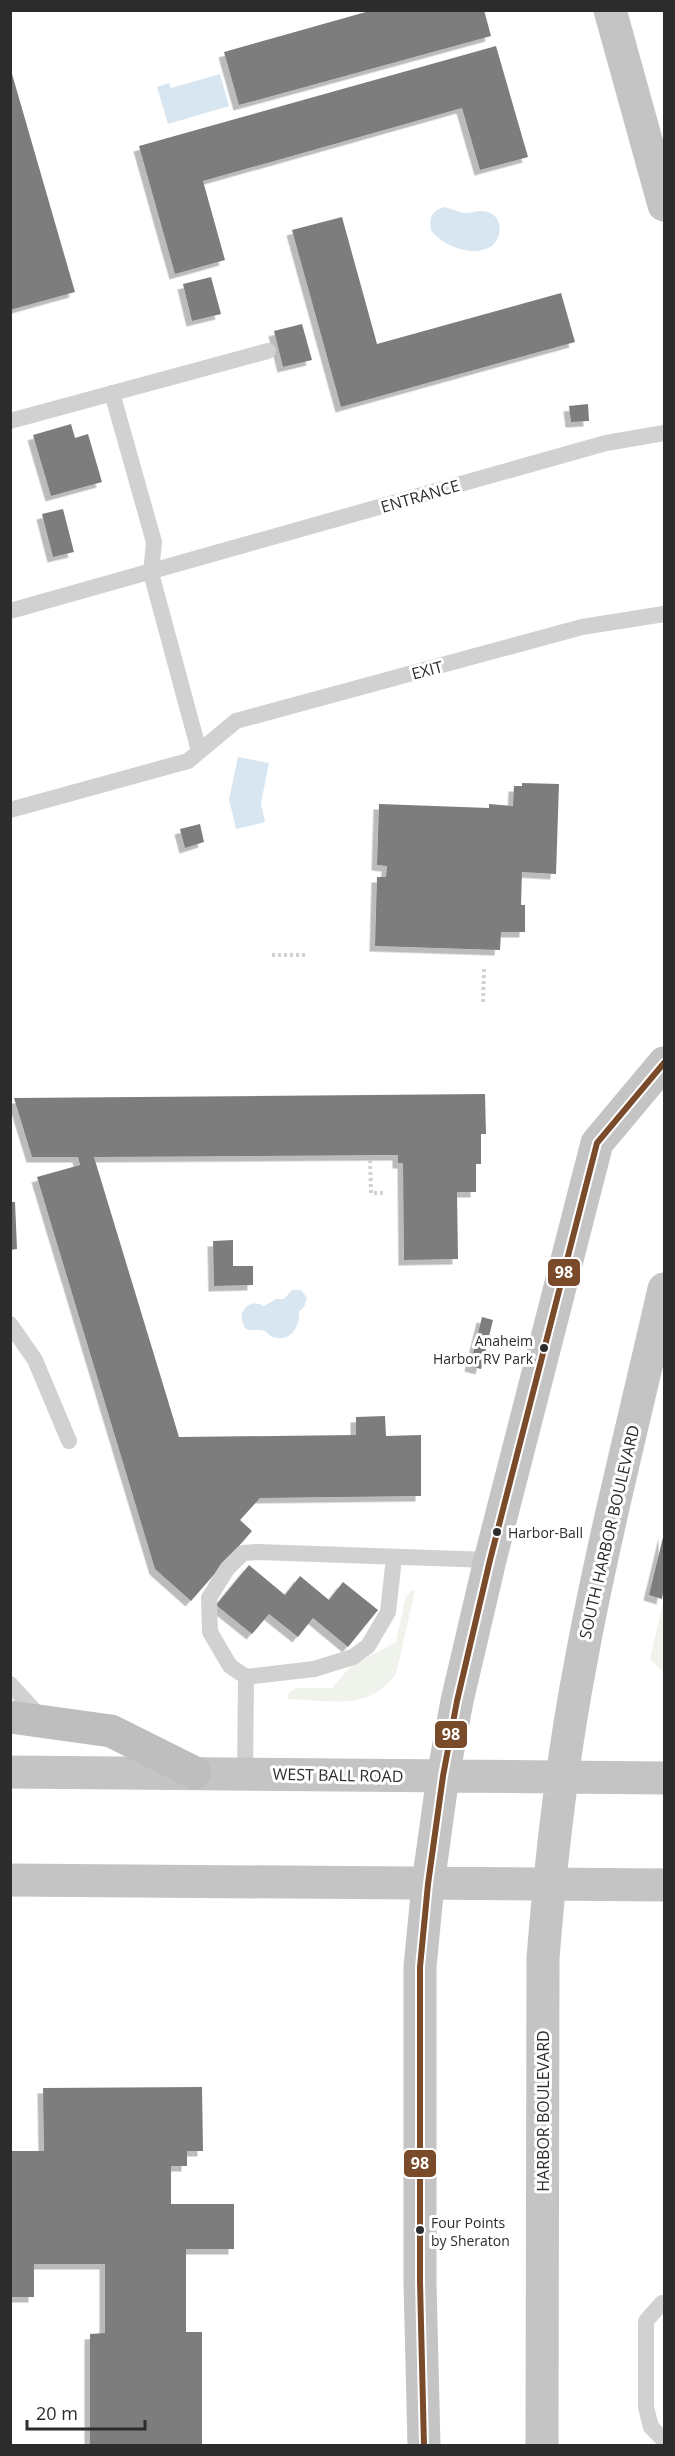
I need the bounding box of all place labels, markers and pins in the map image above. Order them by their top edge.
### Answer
place label: Anaheim Harbor RV Park [433,1331,534,1368]
marker: Anaheim Harbor RV Park [538,1342,550,1354]
place label: Harbor-Ball [508,1523,583,1542]
marker: Harbor-Ball [491,1526,503,1538]
place label: Four Points by Sheraton [431,2213,510,2250]
marker: Four Points by Sheraton [414,2224,426,2236]

